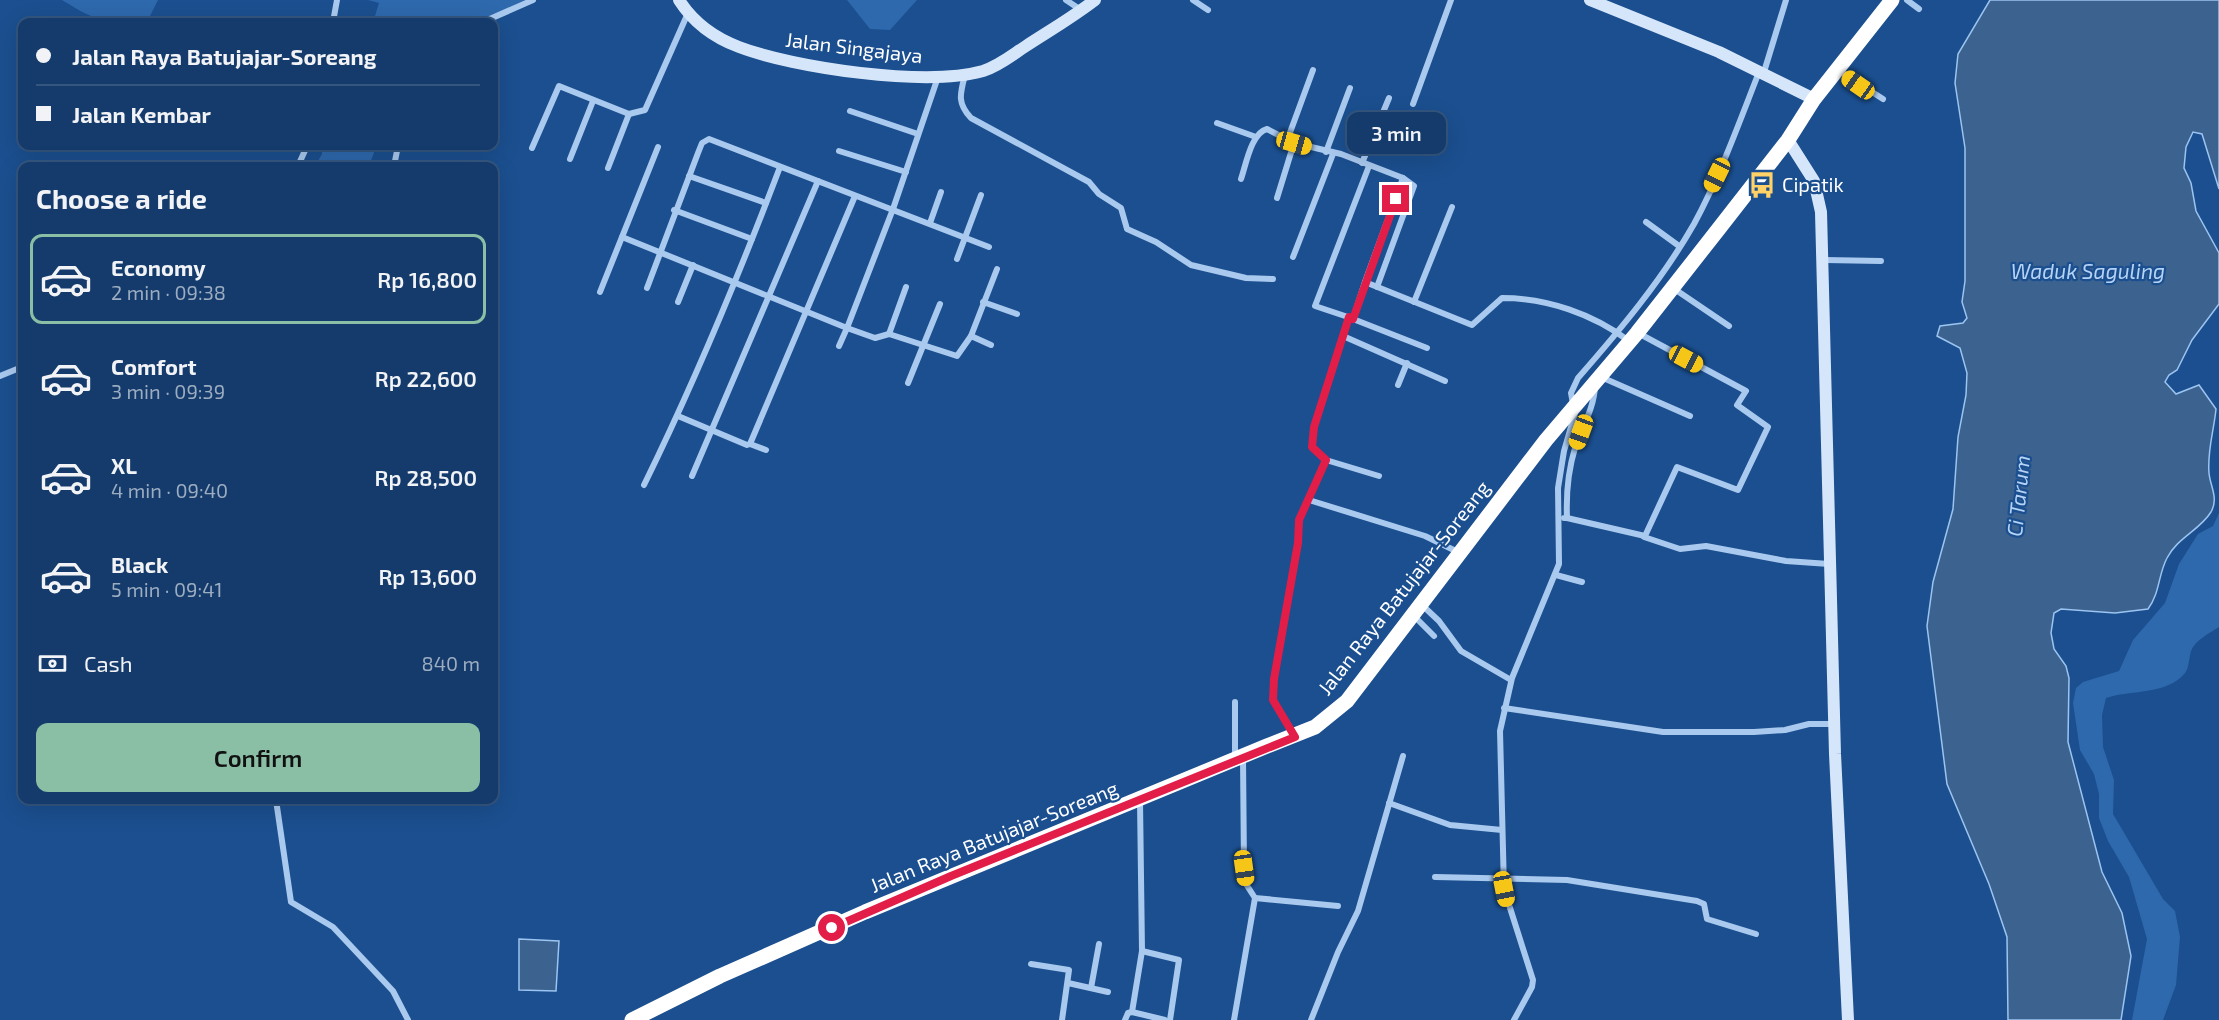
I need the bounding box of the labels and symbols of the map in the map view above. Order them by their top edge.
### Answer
street label: Jalan Singajaya [784,27,924,67]
car [1838,67,1878,103]
callout: 3 min [1346,112,1446,154]
car [1274,129,1314,157]
car [1701,155,1733,195]
bus stop icon: Cipatik [1747,170,1777,200]
place label: Cipatik [1782,172,1844,196]
route end [1382,185,1409,212]
water label: Waduk Saguling [2011,258,2165,283]
car [1666,343,1706,375]
car [1566,412,1596,452]
water label: Ci Tarum [2001,454,2034,538]
street label: Jalan Raya Batujajar-Soreang [1312,476,1494,699]
street label: Jalan Raya Batujajar-Soreang [866,775,1121,897]
car [1233,849,1255,887]
car [1492,870,1516,908]
route start [818,914,845,941]

